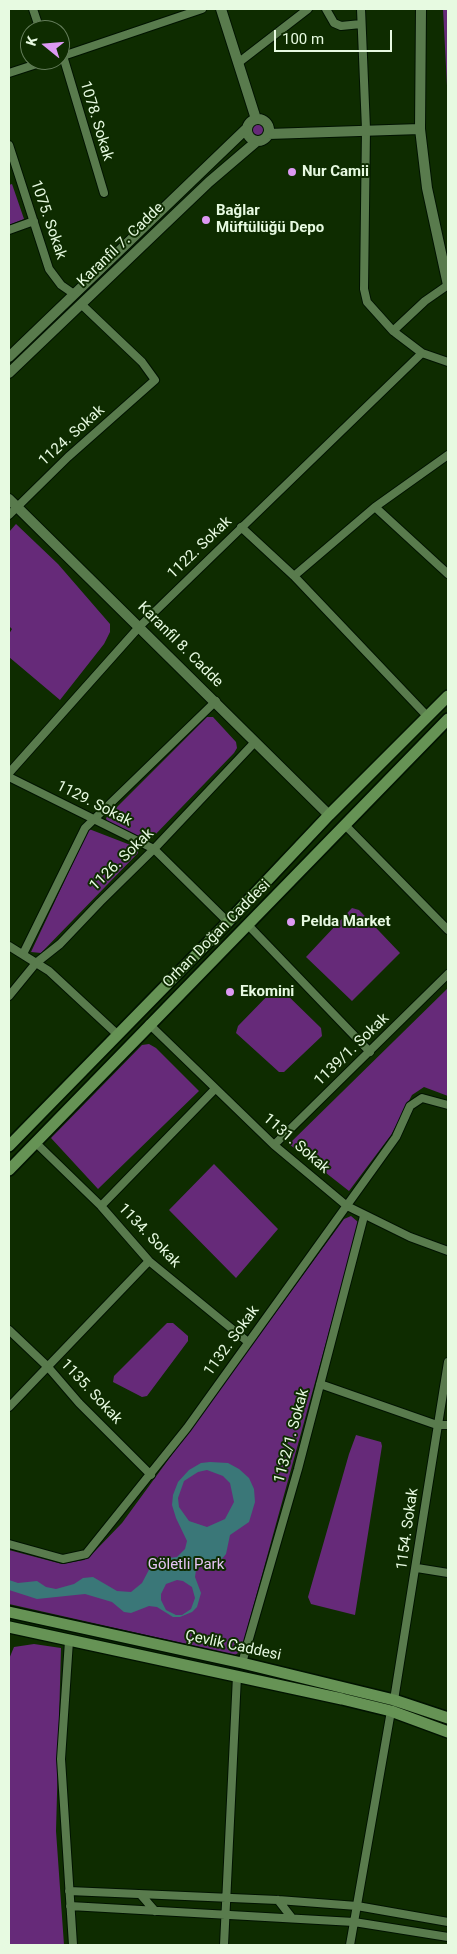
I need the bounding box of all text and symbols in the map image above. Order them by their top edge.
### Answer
north arrow [20,20,70,70]
scale bar [277,20,394,52]
text: 100 m [282,30,324,48]
text: K [23,34,41,48]
street label: 1078. Sokak [75,79,117,163]
place label: Nur Camii [302,163,369,181]
marker: Nur Camii [286,166,298,178]
street label: 1075. Sokak [26,178,70,262]
street label: Karanfil 7. Cadde [74,199,168,291]
place label: Bağlar Müftülüğü Depo [216,202,324,237]
marker: Bağlar Müftülüğü Depo [200,214,212,226]
street label: 1124. Sokak [35,402,109,470]
street label: 1122. Sokak [164,513,236,583]
street label: Karanfil 8. Cadde [134,599,226,691]
street label: 1129. Sokak [53,777,135,831]
street label: 1126. Sokak [86,825,158,895]
street label: Orhan Doğan Caddesi [159,876,275,992]
place label: Pelda Market [301,913,391,931]
marker: Pelda Market [285,916,297,928]
place label: Ekomini [240,983,294,1001]
marker: Ekomini [224,986,236,998]
street label: 1139/1. Sokak [311,1010,393,1090]
street label: 1131. Sokak [259,1110,333,1178]
street label: 1134. Sokak [114,1200,184,1272]
street label: 1132. Sokak [201,1302,263,1380]
street label: 1135. Sokak [56,1356,126,1428]
street label: 1132/1. Sokak [271,1387,313,1485]
street label: 1154. Sokak [393,1487,423,1571]
park label: Göletli Park [148,1556,224,1574]
street label: Çevlik Caddesi [183,1627,283,1665]

